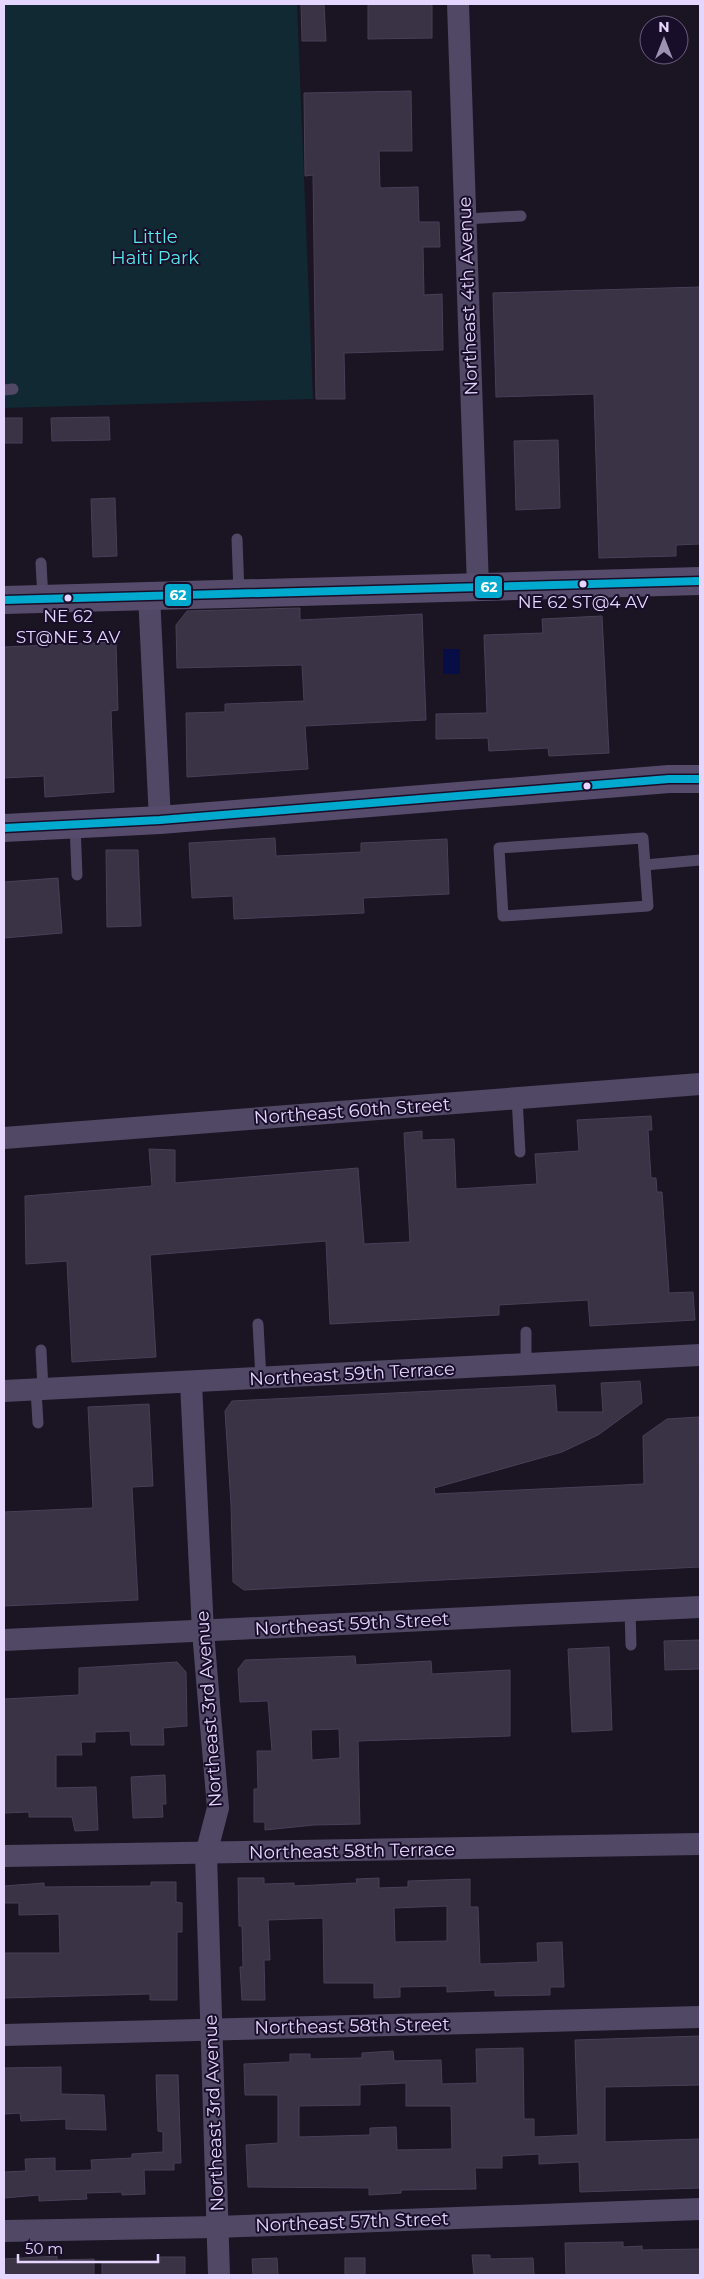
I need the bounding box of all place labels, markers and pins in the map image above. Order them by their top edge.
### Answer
marker: NE 62 ST@4 AV [578,579,588,589]
place label: NE 62 ST@4 AV [518,592,648,612]
marker: NE 62 ST@NE 3 AV [63,593,73,603]
place label: NE 62 ST@NE 3 AV [16,606,120,647]
unlabelled marker [582,781,592,791]

